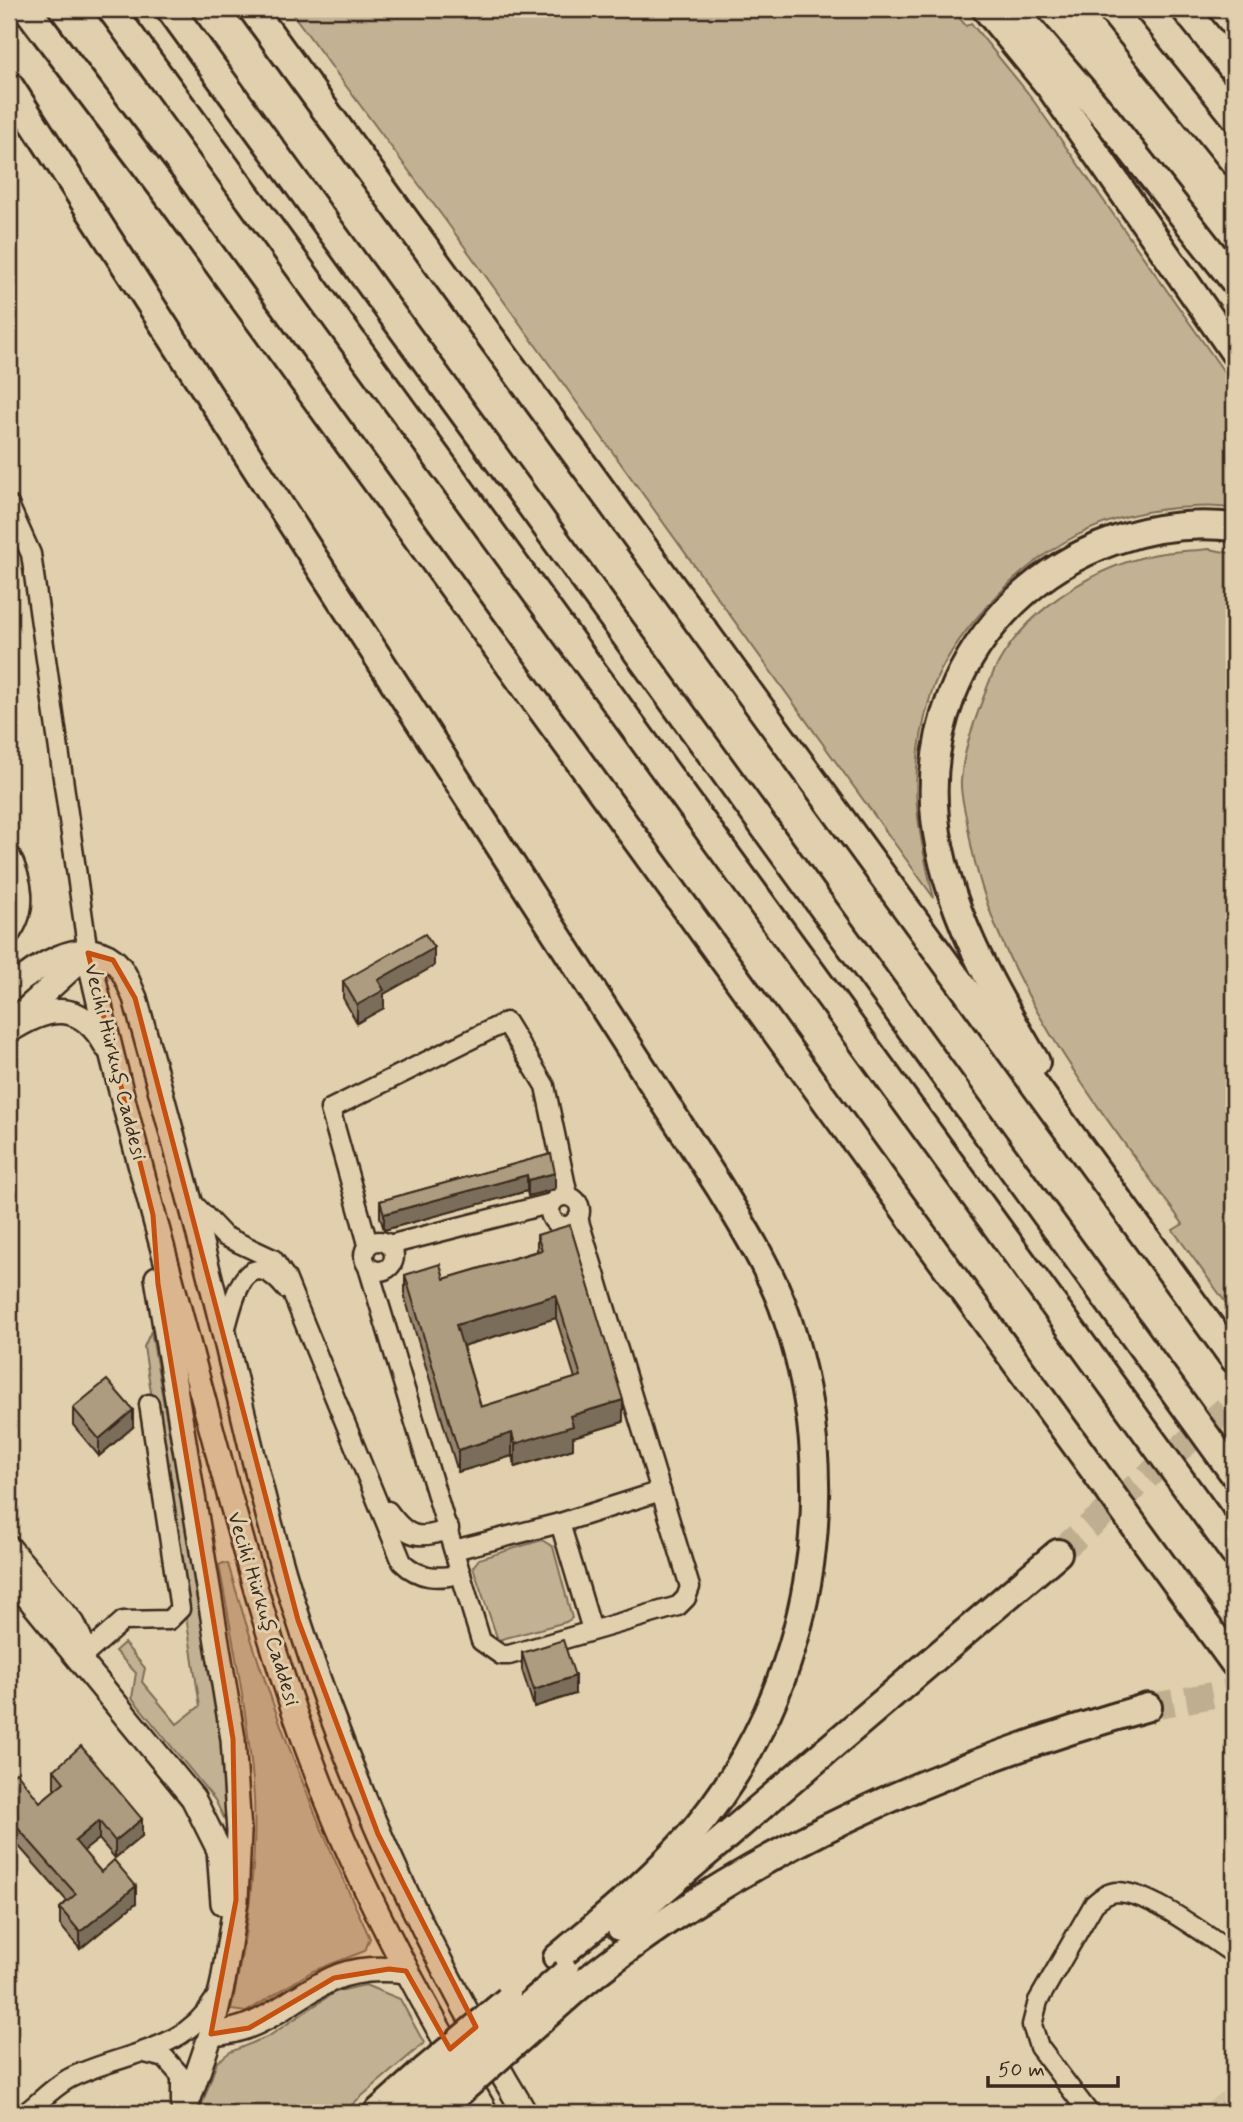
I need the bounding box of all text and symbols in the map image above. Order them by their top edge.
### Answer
street label: Vecihi Hürkuş Caddesi [77,961,153,1163]
street label: Vecihi Hürkuş Caddesi [220,1509,306,1710]
scale bar [988,2045,1117,2089]
text: 50 m [998,2056,1045,2084]

